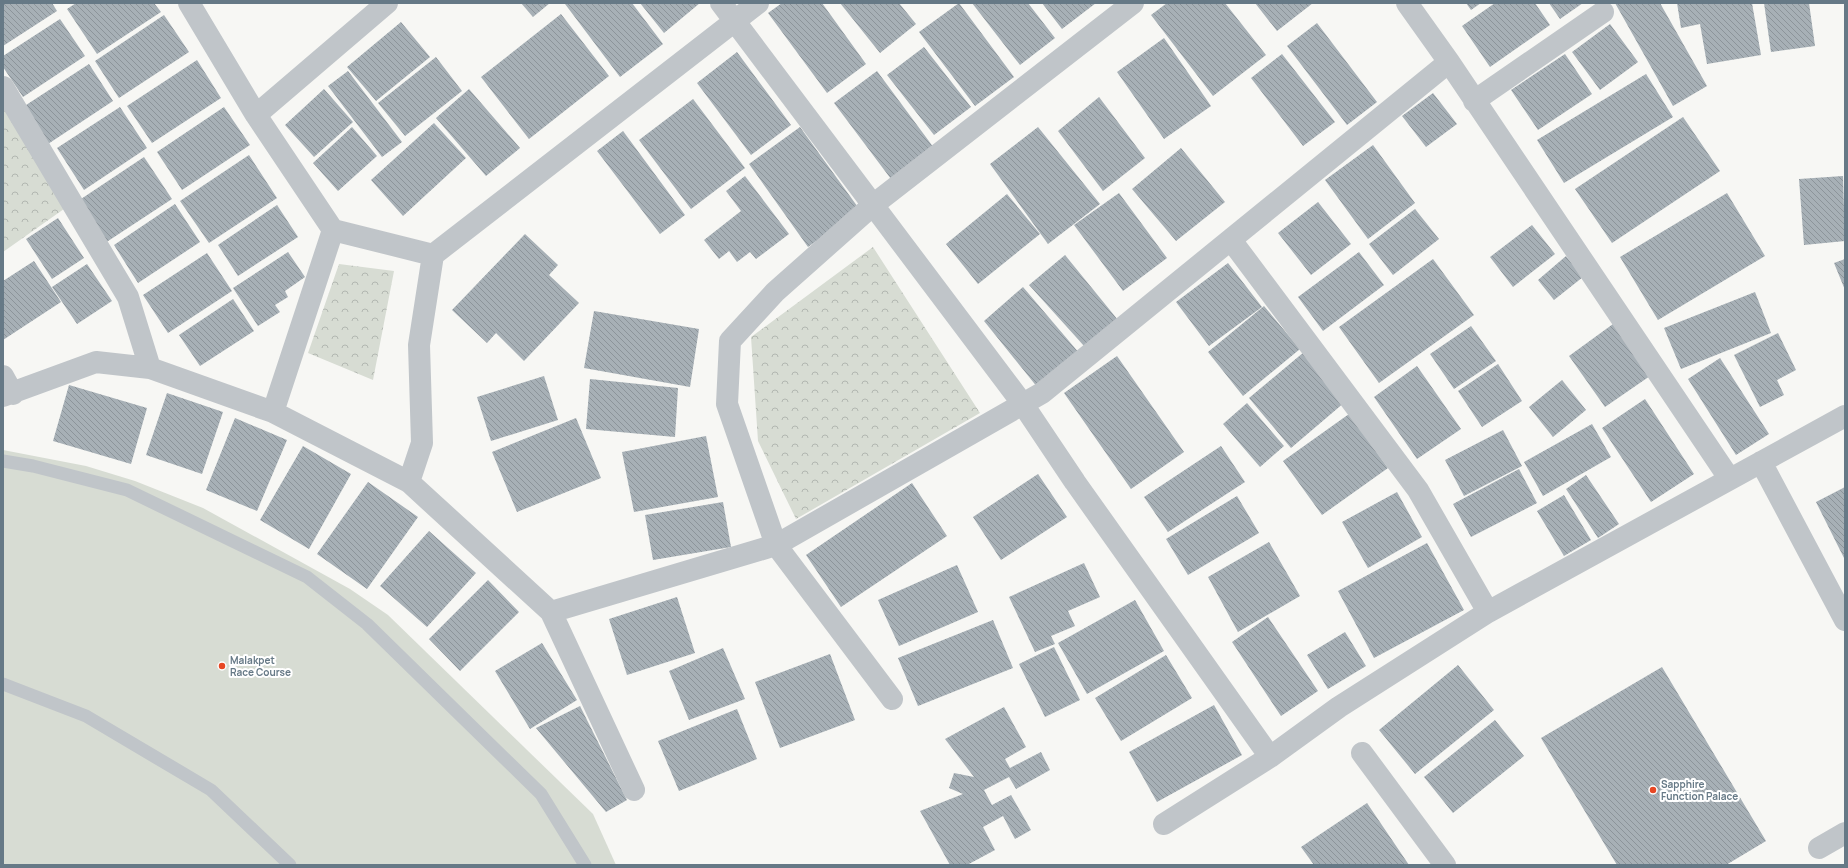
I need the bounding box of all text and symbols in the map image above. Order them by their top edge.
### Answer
place label: Malakpet Race Course [230,653,291,679]
marker: Malakpet Race Course [217,661,227,671]
place label: Sapphire Function Palace [1661,777,1738,803]
marker: Sapphire Function Palace [1648,785,1658,795]

